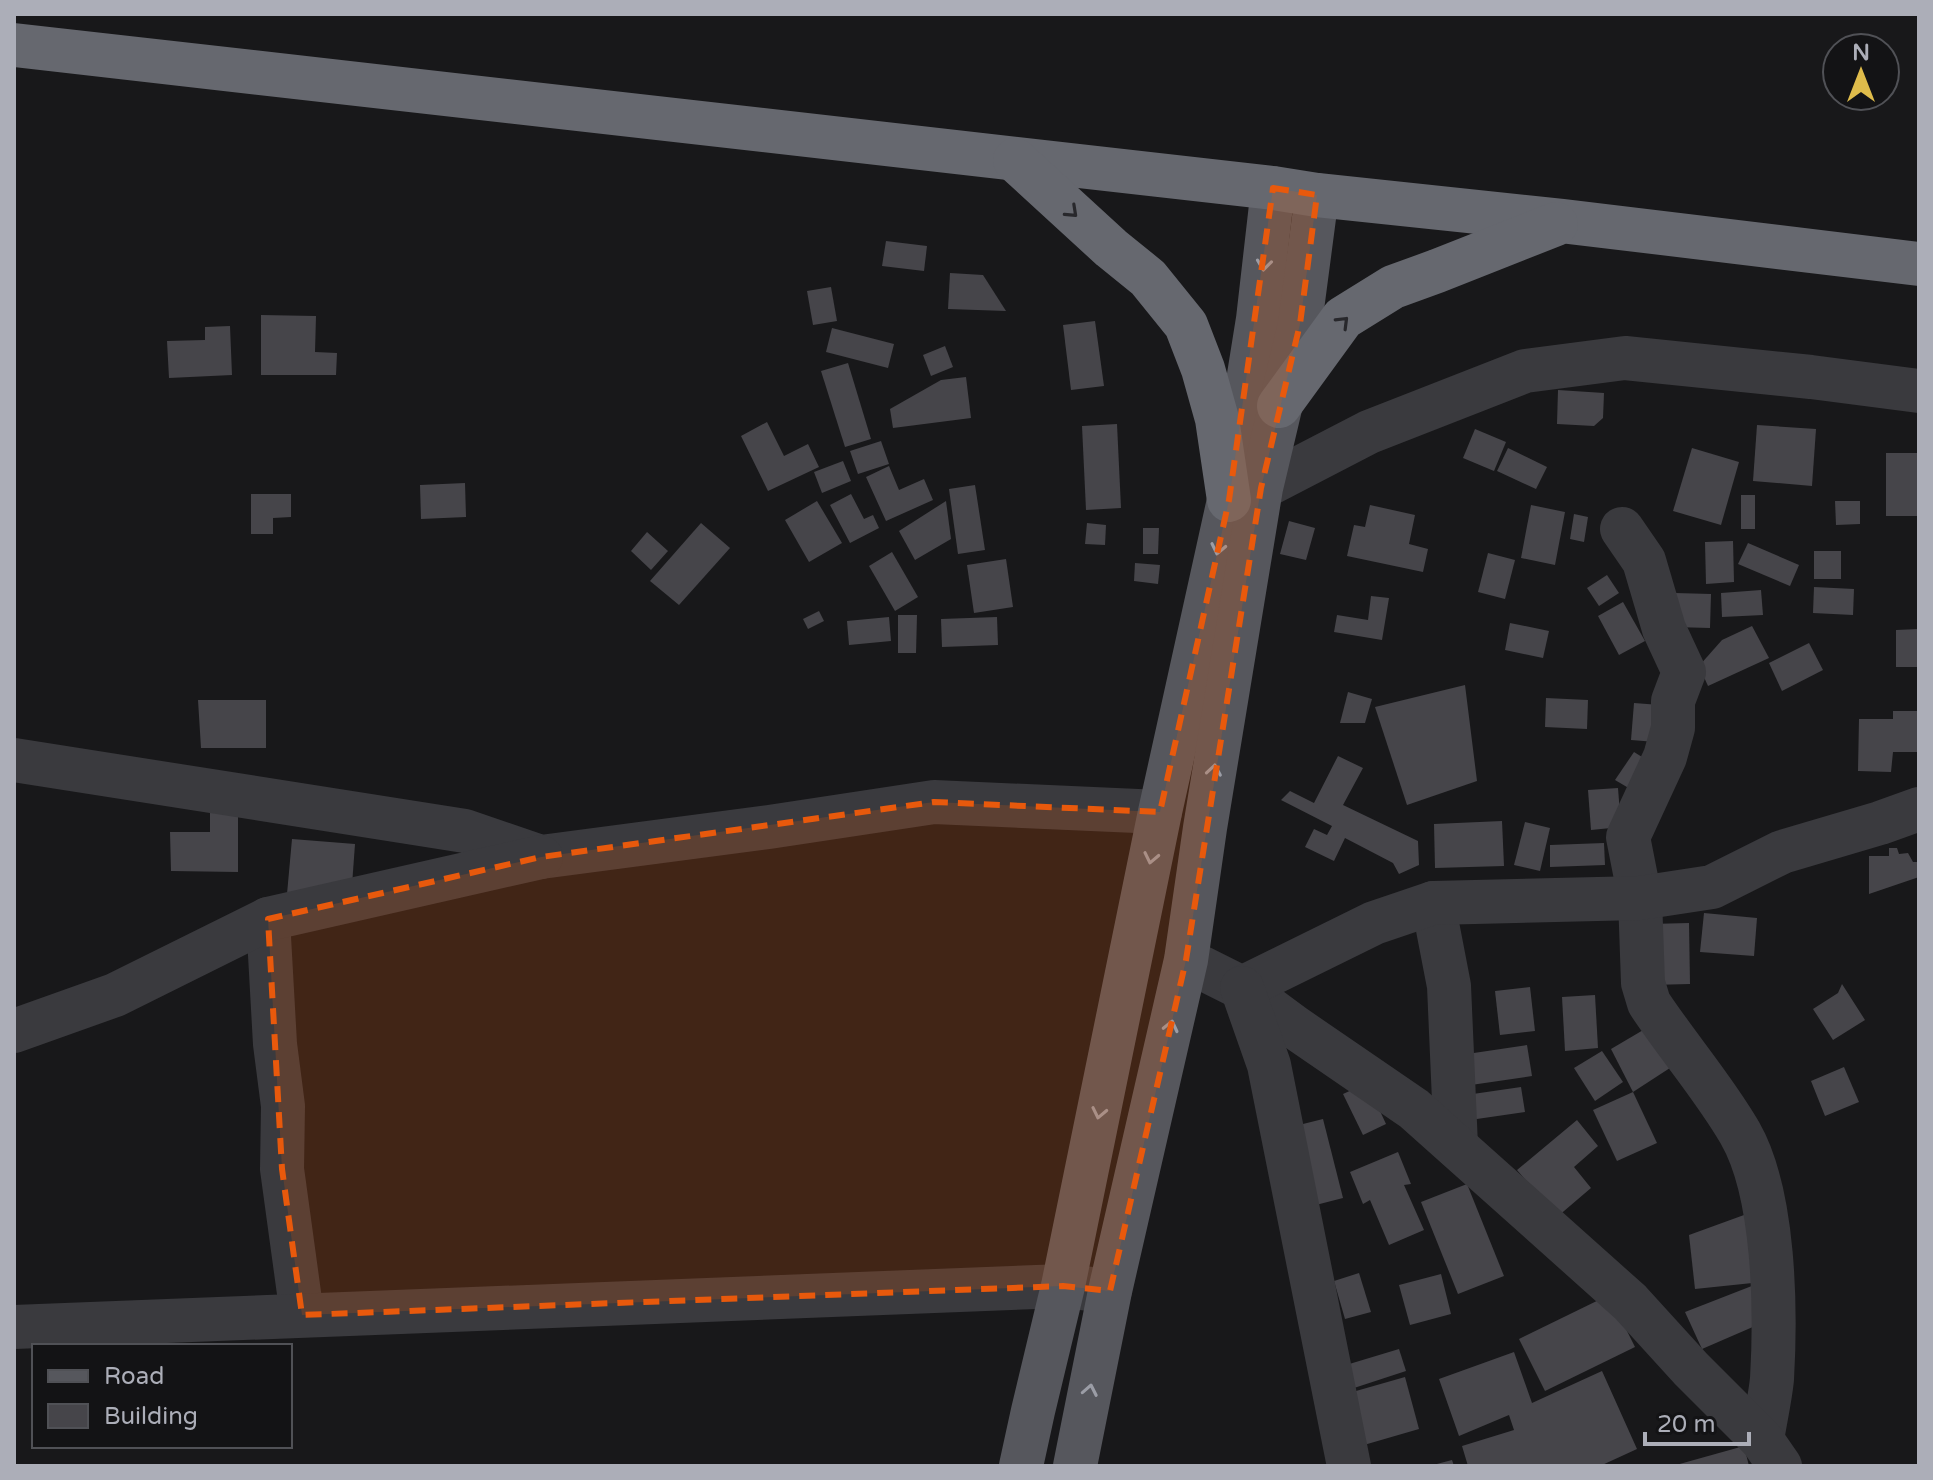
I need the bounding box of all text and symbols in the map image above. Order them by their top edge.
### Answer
north arrow [1821,32,1901,112]
text: N [1852,40,1870,66]
one-way arrow [1063,203,1077,218]
one-way arrow [1256,258,1273,272]
one-way arrow [1334,316,1348,331]
one-way arrow [1210,542,1227,556]
one-way arrow [1205,763,1222,777]
one-way arrow [1143,851,1160,864]
one-way arrow [1161,1020,1178,1034]
one-way arrow [1091,1106,1108,1119]
legend [32,1344,292,1448]
text: Road [104,1362,164,1391]
one-way arrow [1081,1383,1098,1397]
scale bar [1645,1396,1749,1446]
text: Building [104,1402,198,1431]
text: 20 m [1657,1410,1715,1439]

